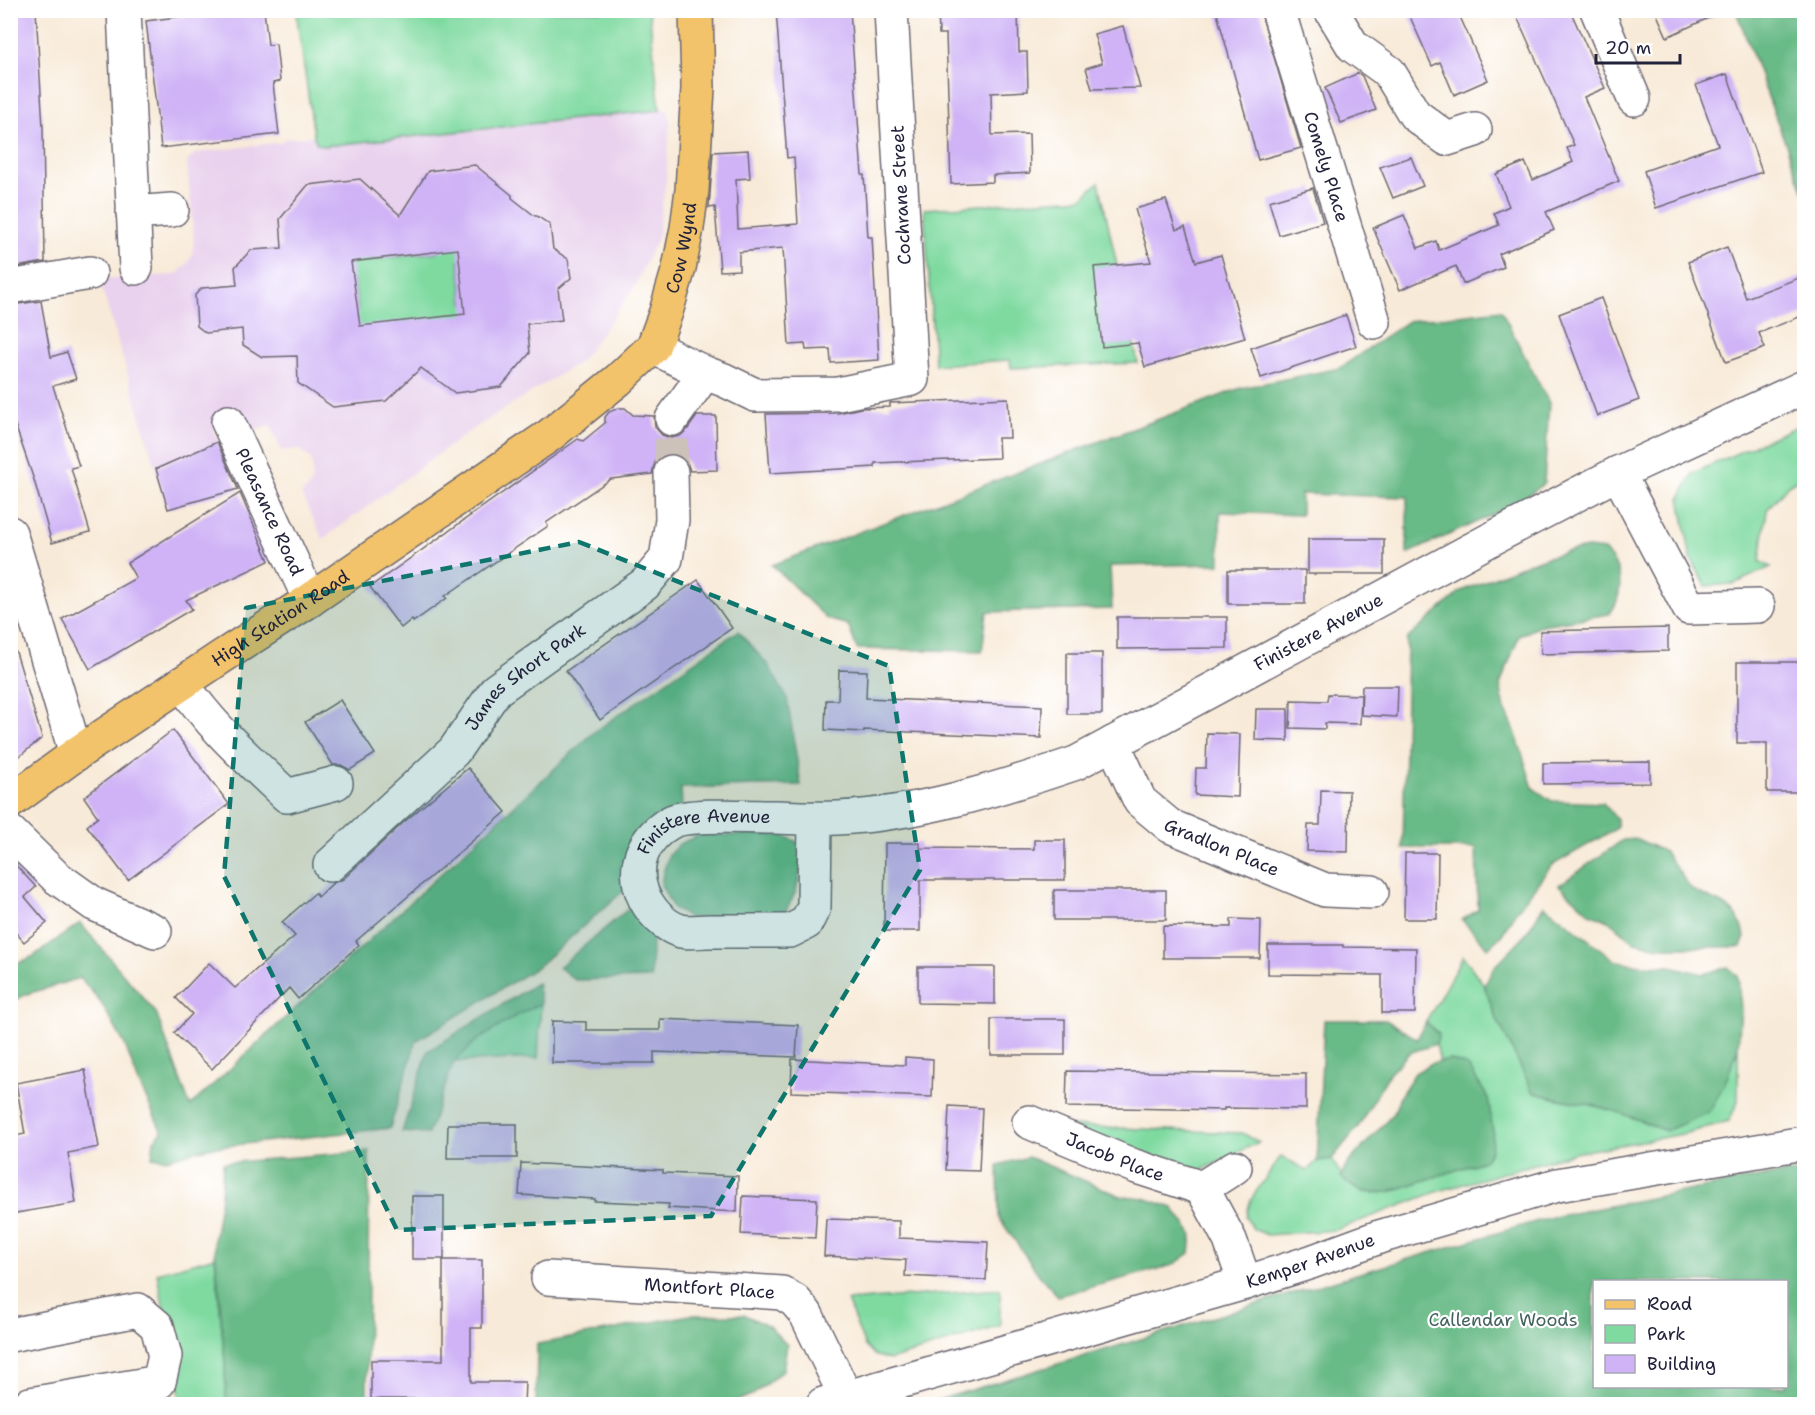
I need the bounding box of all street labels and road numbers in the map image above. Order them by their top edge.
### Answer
street label: Comely Place [1298,109,1355,225]
street label: Cochrane Street [885,124,917,265]
street label: Cow Wynd [660,201,702,296]
street label: Pleasance Road [230,444,309,580]
street label: High Station Road [207,564,354,672]
street label: Finistere Avenue [1250,588,1387,677]
street label: James Short Park [460,618,591,735]
street label: Finistere Avenue [631,804,771,859]
street label: Gradlon Place [1161,813,1283,882]
street label: Jacob Place [1062,1127,1167,1187]
street label: Kemper Avenue [1243,1228,1378,1294]
street label: Montfort Place [643,1272,776,1305]

